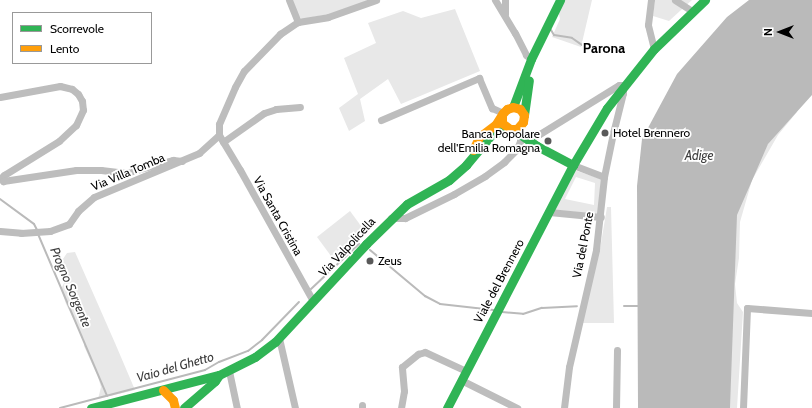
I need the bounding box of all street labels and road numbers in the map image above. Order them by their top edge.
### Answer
street label: Via Villa Tomba [89,150,167,194]
street label: Via Santa Cristina [250,174,306,258]
street label: Via del Ponte [570,211,596,279]
street label: Via Valpolicella [316,214,378,280]
street label: Viale del Brennero [471,237,527,325]

